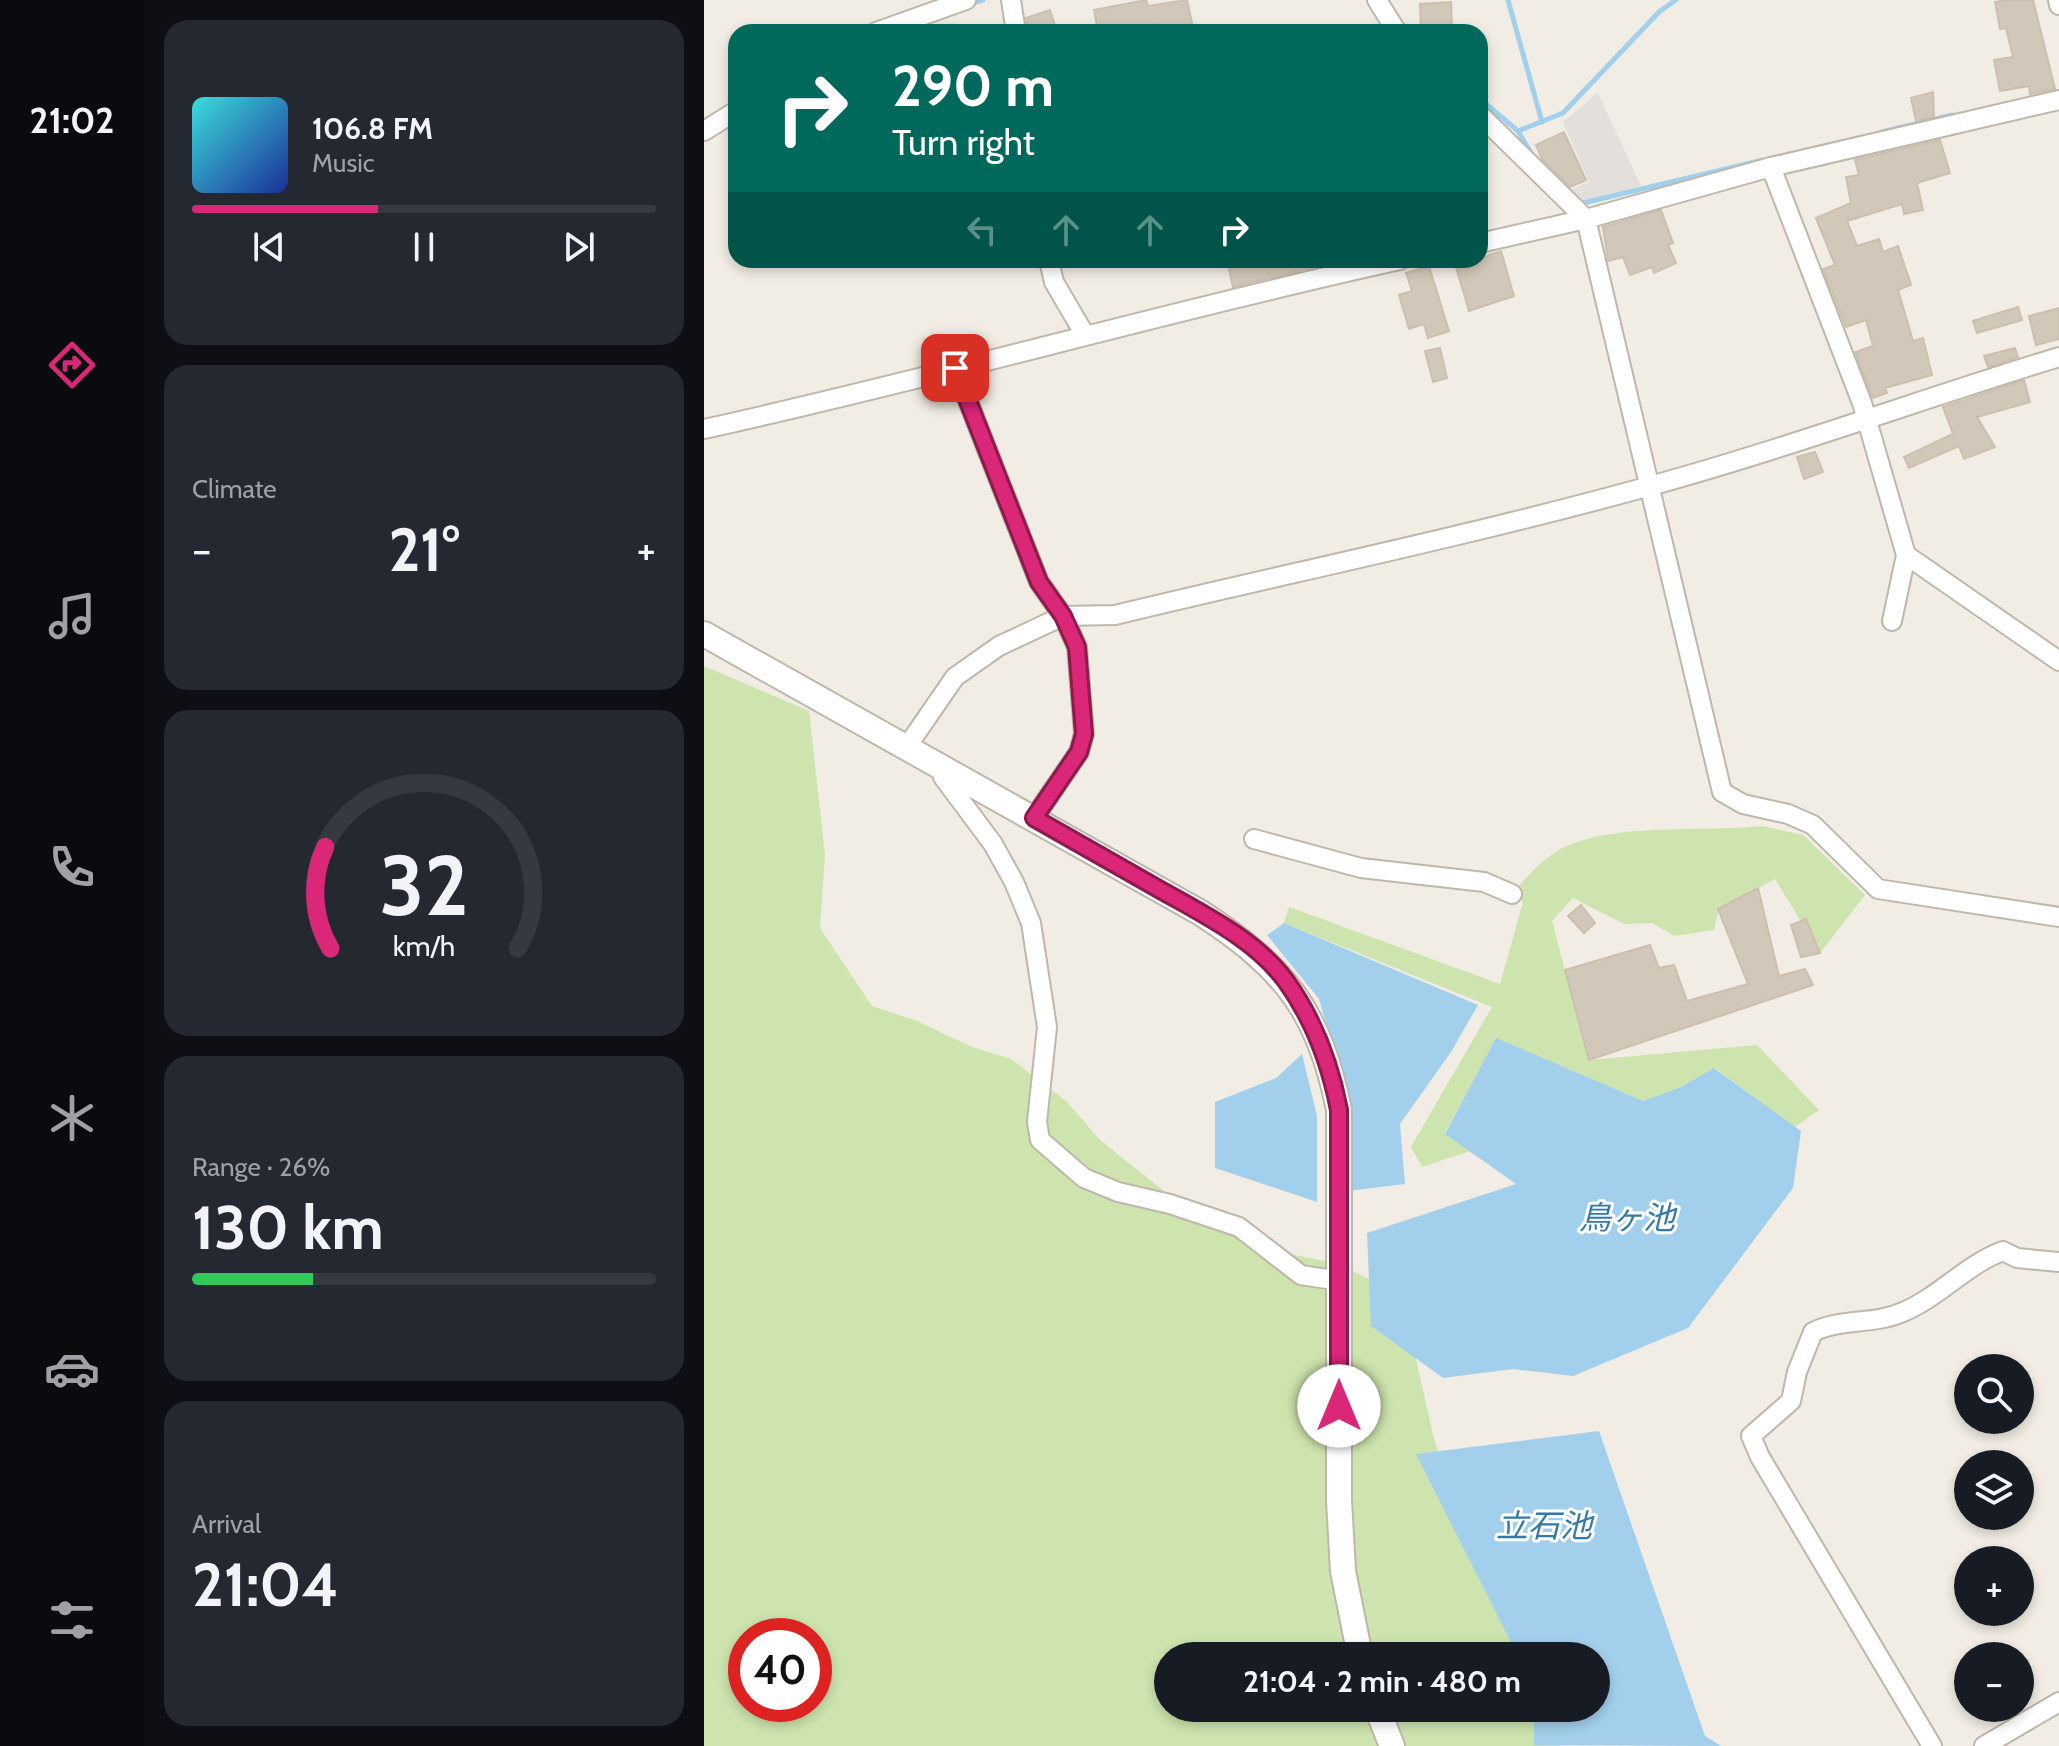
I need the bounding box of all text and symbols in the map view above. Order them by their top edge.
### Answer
text: 290 m [892,52,1054,120]
icon: right [760,56,864,160]
text: 21:02 [30,98,114,142]
text: 106.8 FM [312,110,433,147]
text: Turn right [892,120,1035,164]
text: Music [312,147,375,179]
icon: left [960,208,1004,252]
icon: ahead [1044,208,1088,252]
icon: ahead [1128,208,1172,252]
icon: right [1212,208,1256,252]
icon: previous [247,225,291,269]
icon: pause [402,225,446,269]
icon: next [557,225,601,269]
pin [921,334,989,402]
icon: directions [44,337,100,393]
icon: arrive [933,346,977,390]
text: Climate [192,473,277,505]
text: 21° [388,513,460,586]
text: − [192,523,211,576]
text: + [637,523,656,576]
icon: music [44,588,100,644]
text: 32 [380,835,468,936]
icon: phone [44,839,100,895]
text: km/h [393,928,455,963]
icon: climate [44,1090,100,1146]
text: Range · 26% [192,1151,330,1183]
text: 130 km [192,1191,384,1264]
water label: 鳥ヶ池 [1579,1198,1678,1237]
icon: car [44,1341,100,1397]
map controls [1954,1354,2034,1722]
button: search [1954,1354,2034,1434]
position arrow [1297,1364,1381,1448]
button: layers [1954,1450,2034,1530]
water label: 立石池 [1496,1506,1595,1545]
text: Arrival [192,1508,261,1540]
button: + [1954,1546,2034,1626]
text: 21:04 [192,1548,339,1621]
icon: filters [44,1592,100,1648]
speed limit sign: 40 [728,1618,832,1722]
button: − [1954,1642,2034,1722]
text: 21:04 · 2 min · 480 m [1243,1663,1521,1700]

